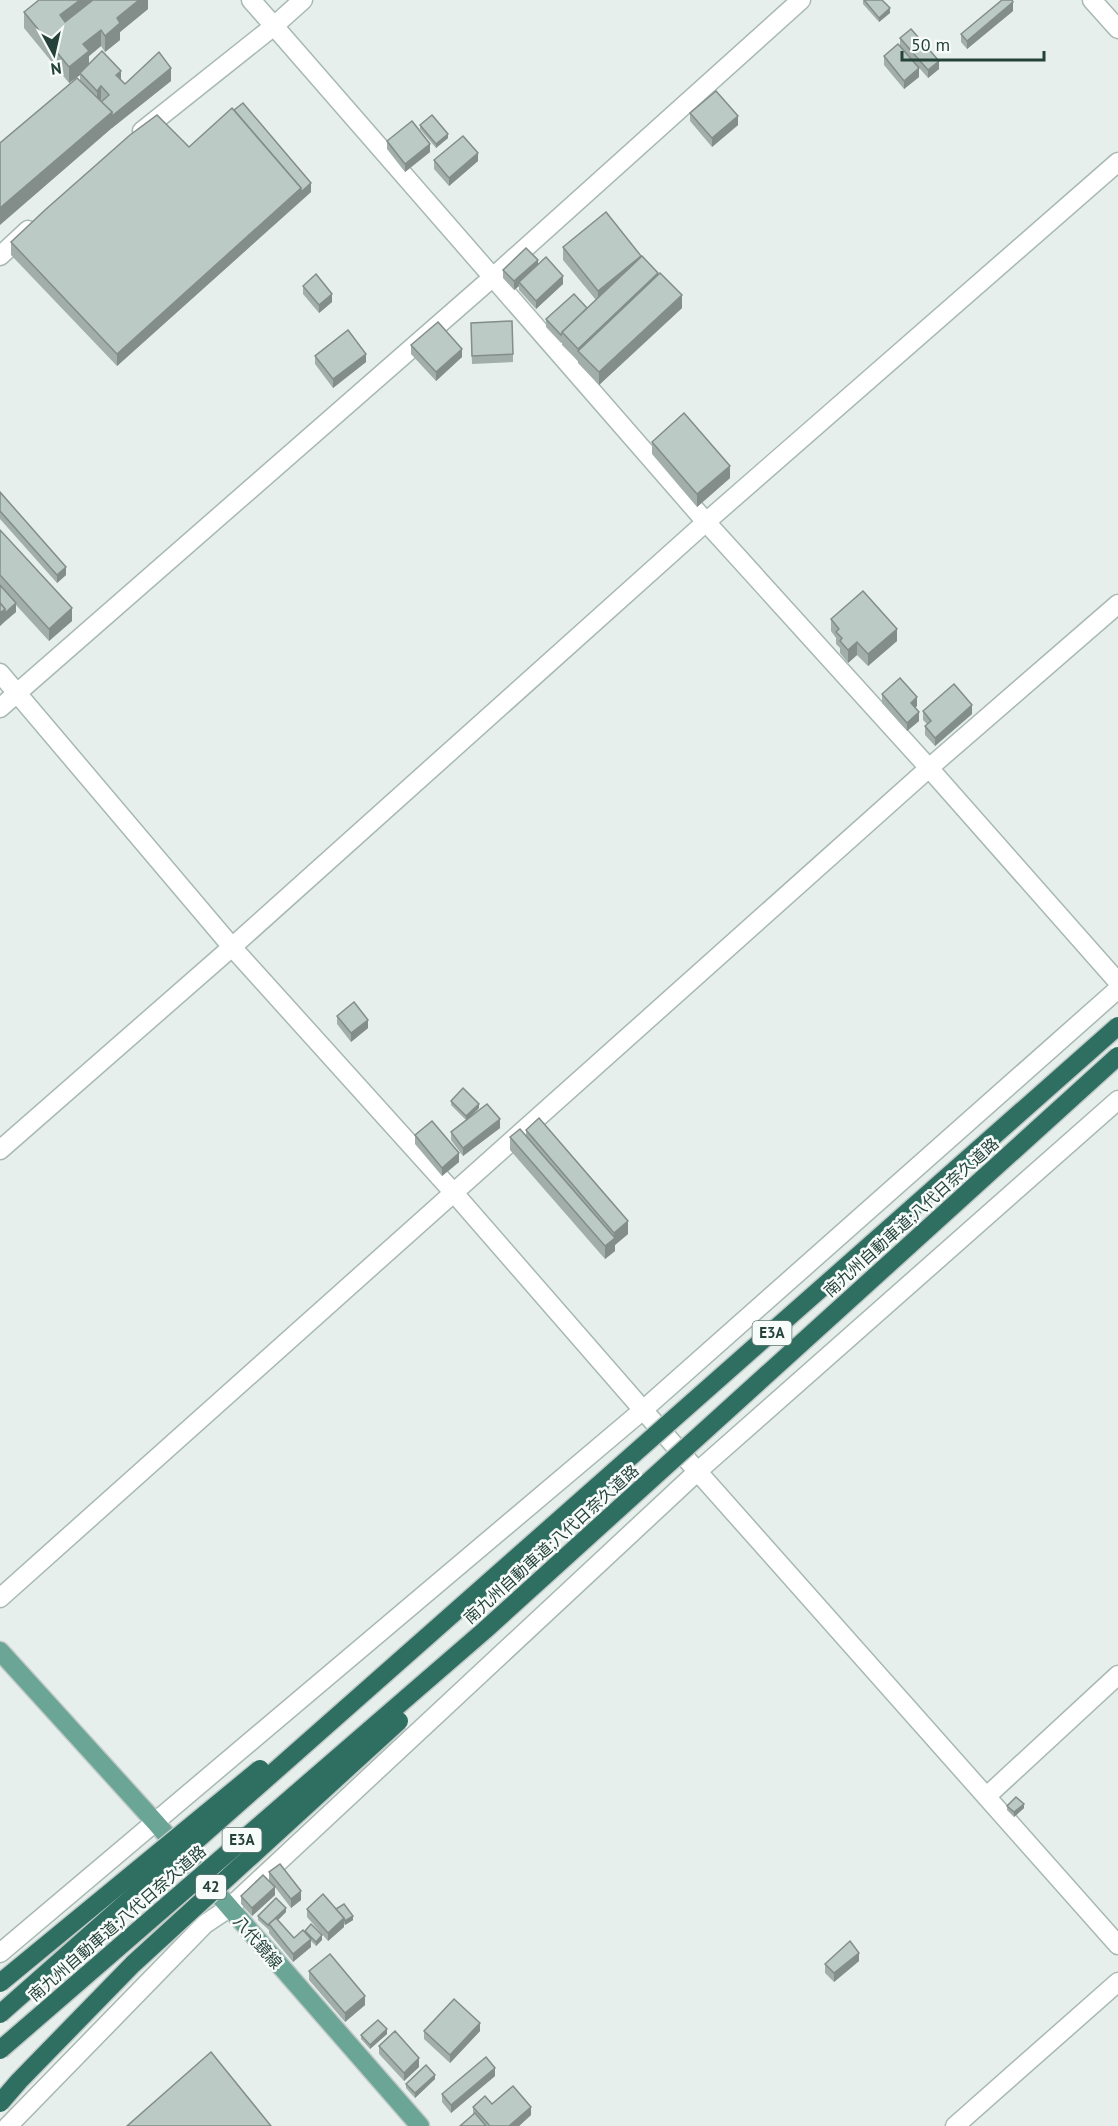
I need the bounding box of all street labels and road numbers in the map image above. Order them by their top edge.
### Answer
street label: 南九州自動車道;八代日奈久道路 [820,1133,1002,1301]
road number: E3A [752,1321,792,1345]
street label: 南九州自動車道;八代日奈久道路 [460,1460,642,1628]
road number: E3A [222,1828,262,1852]
street label: 南九州自動車道;八代日奈久道路 [24,1841,210,2005]
road number: 42 [196,1875,226,1899]
street label: 八代鏡線 [229,1911,287,1973]

